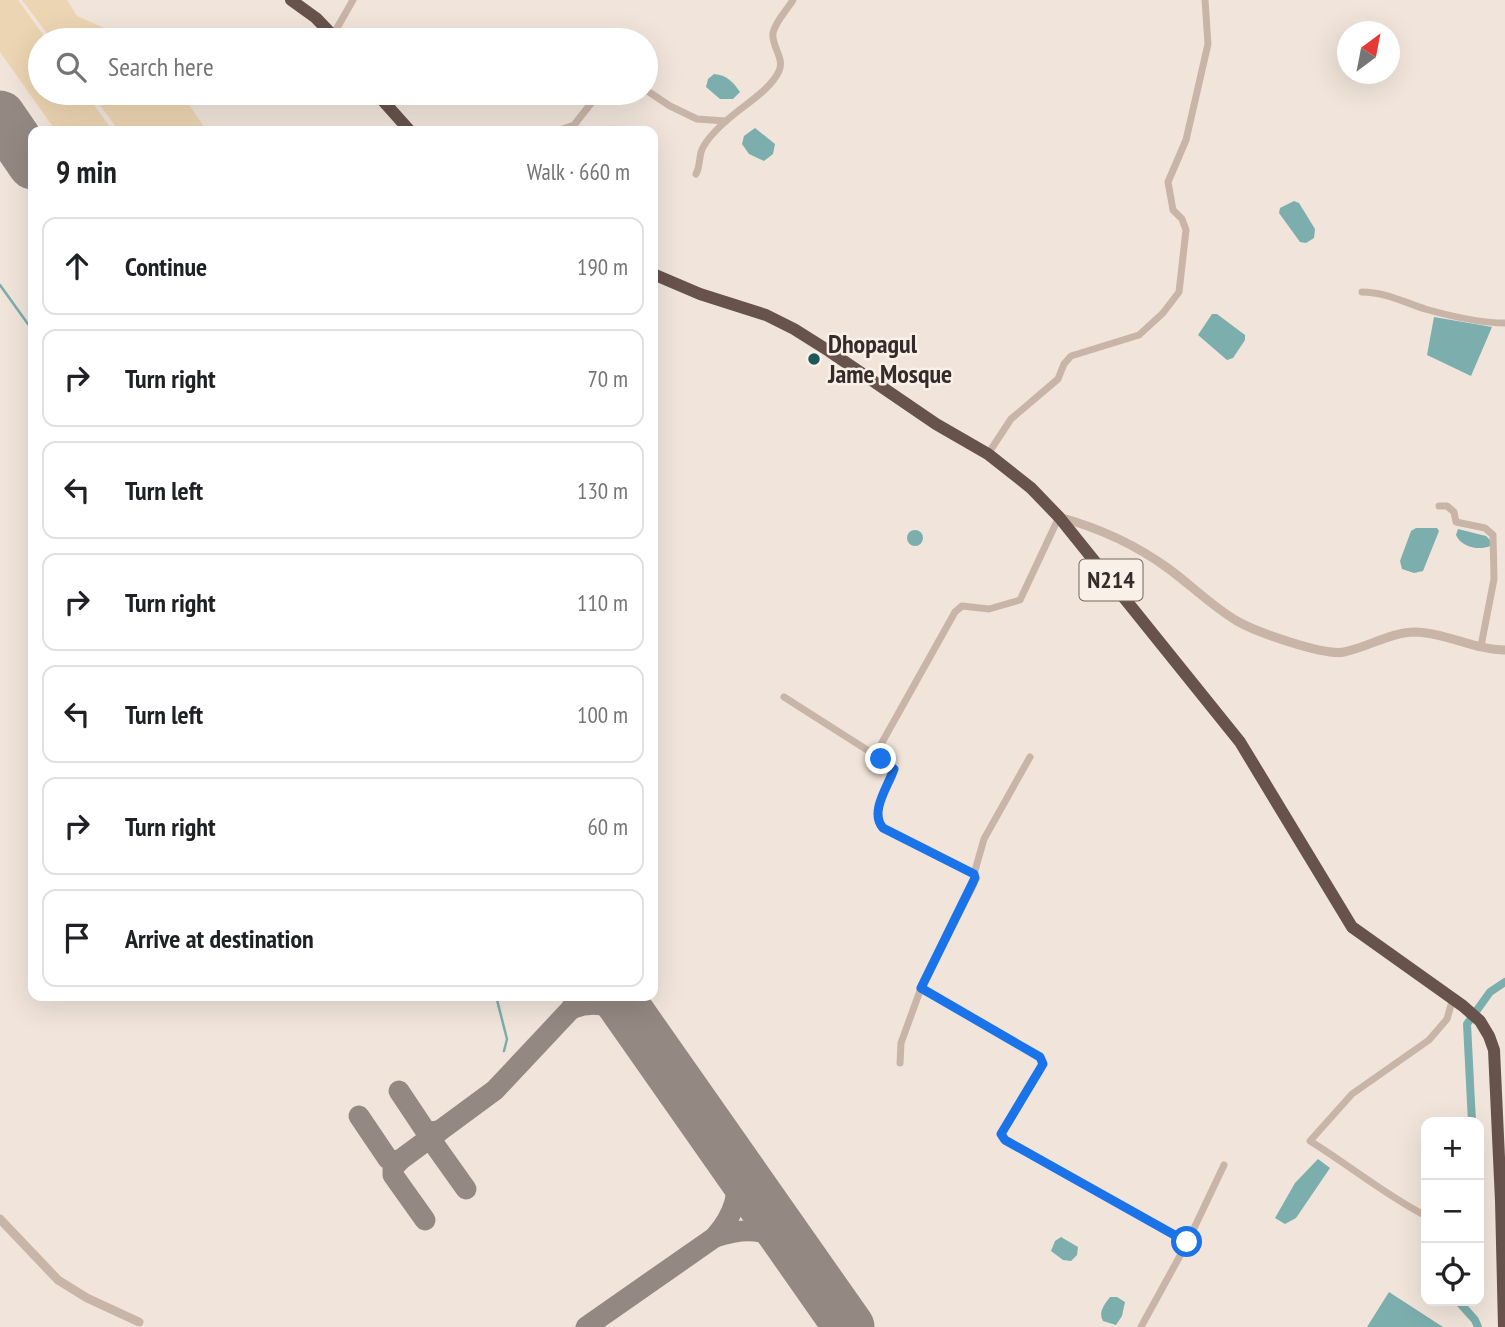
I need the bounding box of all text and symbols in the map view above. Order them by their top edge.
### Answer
north arrow [1337,21,1400,84]
search box [28,28,658,105]
icon: search [52,48,90,86]
text: Search here [108,50,214,83]
text: 9 min [56,152,117,191]
text: Walk · 660 m [527,157,630,186]
icon: ahead [58,247,96,285]
text: Continue [125,250,207,283]
text: 190 m [577,252,628,281]
place label: Dhopagul Jame Mosque [827,327,952,390]
marker: Dhopagul Jame Mosque [806,351,822,367]
icon: right [58,359,96,397]
text: Turn right [125,362,216,395]
text: 70 m [587,364,628,393]
icon: left [58,471,96,509]
text: Turn left [125,474,203,507]
text: 130 m [577,476,628,505]
road number: N214 [1080,560,1142,600]
icon: right [58,583,96,621]
text: Turn right [125,586,216,619]
text: 110 m [577,588,628,617]
icon: left [58,695,96,733]
text: Turn left [125,698,203,731]
text: 100 m [577,700,628,729]
route end [865,743,896,774]
icon: right [58,807,96,845]
text: Turn right [125,810,216,843]
text: 60 m [587,812,628,841]
icon: arrive [58,919,96,957]
text: Arrive at destination [125,922,314,955]
map controls [1421,1117,1484,1306]
button: + [1421,1117,1484,1180]
button: − [1421,1180,1484,1243]
route start [1171,1226,1202,1257]
button: locate [1421,1243,1484,1306]

